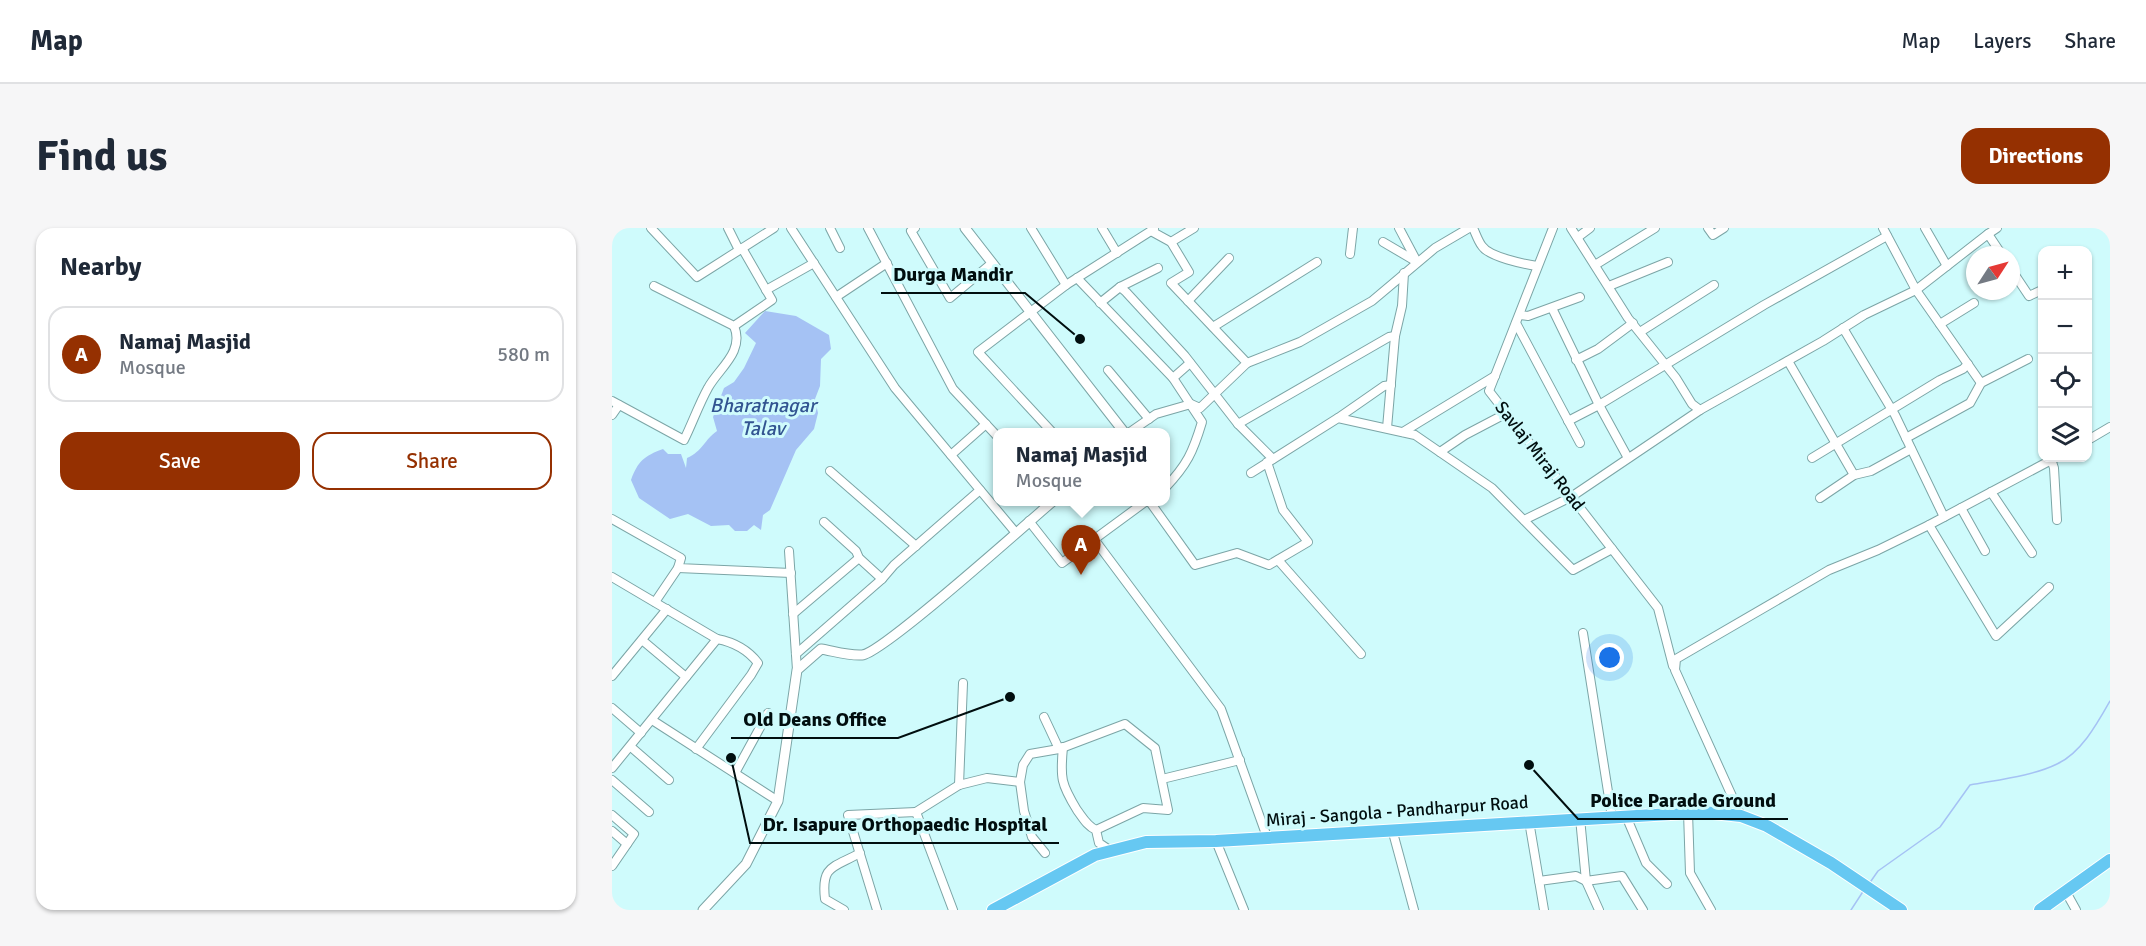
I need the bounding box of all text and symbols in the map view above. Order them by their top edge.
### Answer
text: Map [30,24,83,58]
text: Map [1902,28,1940,54]
text: Layers [1973,28,2031,54]
text: Share [2064,28,2116,54]
button: Directions [1961,128,2110,184]
text: Find us [36,131,167,182]
north arrow [1966,246,2020,300]
map controls [2038,246,2092,462]
button: + [2038,246,2092,300]
text: Nearby [60,251,141,283]
callout: Durga Mandir [881,255,1025,293]
text: Durga Mandir [893,262,1013,287]
button: − [2038,300,2092,354]
text: Namaj Masjid [119,328,251,355]
text: A [75,342,88,367]
text: 580 m [497,342,550,367]
button: locate [2038,354,2092,408]
text: Mosque [119,355,186,380]
water label: Bharatnagar Talav [710,393,819,441]
street label: Savlaj Miraj Road [1490,397,1590,515]
button: layers [2038,408,2092,462]
popup [993,428,1170,506]
button: Save [60,432,300,490]
button: Share [312,432,552,490]
text: Namaj Masjid [1016,441,1147,468]
text: Mosque [1016,468,1082,493]
pin: A [1062,526,1100,575]
your location [1595,643,1624,672]
callout: Old Deans Office [731,700,898,738]
text: Old Deans Office [743,707,887,732]
callout: Police Parade Ground [1578,781,1788,819]
text: Police Parade Ground [1590,788,1776,813]
street label: Miraj - Sangola - Pandharpur Road [1265,791,1529,831]
callout: Dr. Isapure Orthopaedic Hospital [750,805,1059,843]
text: Dr. Isapure Orthopaedic Hospital [762,812,1048,837]

